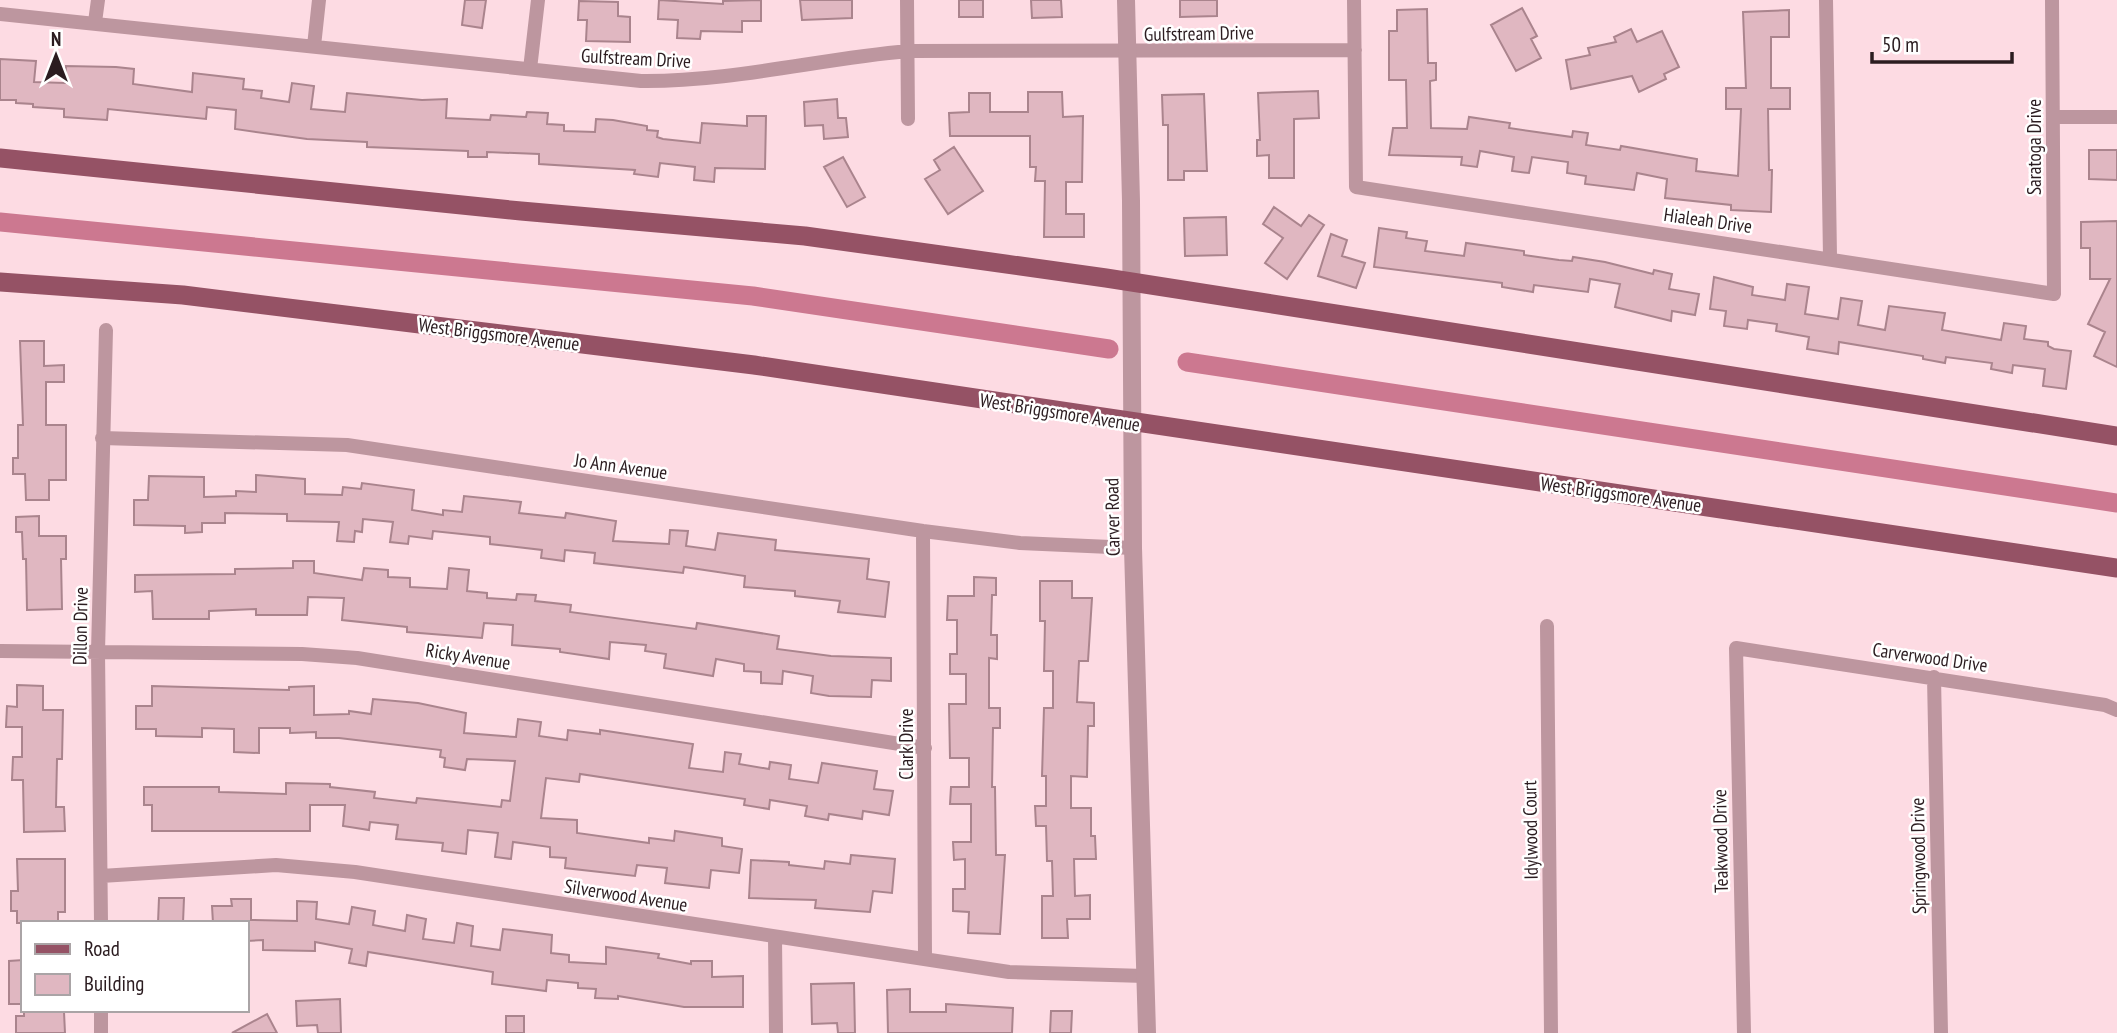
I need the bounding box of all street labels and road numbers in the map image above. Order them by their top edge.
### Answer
street label: Gulfstream Drive [1144,20,1254,46]
street label: Gulfstream Drive [580,43,692,73]
street label: Saratoga Drive [2022,99,2046,195]
street label: Hialeah Drive [1662,202,1754,238]
street label: West Briggsmore Avenue [417,312,581,356]
street label: West Briggsmore Avenue [978,387,1142,437]
street label: Jo Ann Avenue [572,447,669,484]
street label: West Briggsmore Avenue [1539,471,1703,517]
street label: Carver Road [1099,478,1125,556]
street label: Dillon Drive [67,587,93,665]
street label: Ricky Avenue [424,637,512,675]
street label: Carverwood Drive [1871,637,1989,677]
street label: Clark Drive [894,708,918,780]
street label: Idylwood Court [1517,779,1543,880]
street label: Teakwood Drive [1707,789,1733,893]
street label: Springwood Drive [1905,797,1931,914]
street label: Silverwood Avenue [563,873,689,917]

